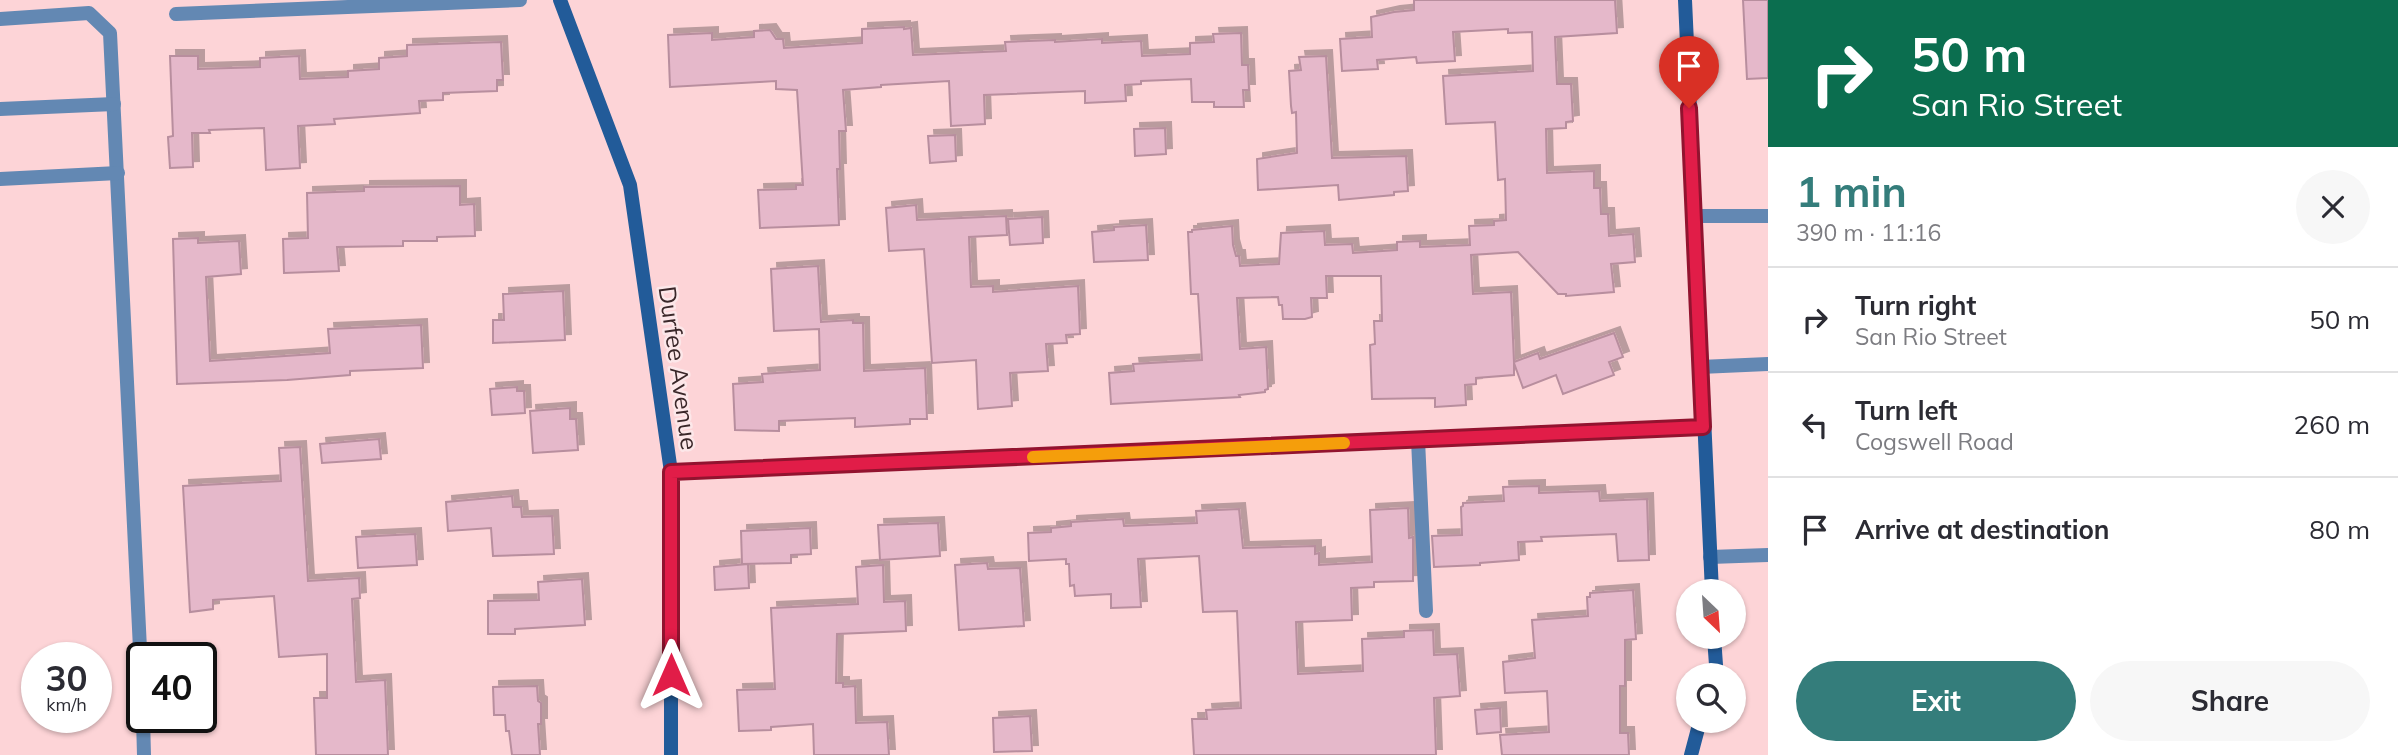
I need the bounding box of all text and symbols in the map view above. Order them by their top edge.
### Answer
text: 50 m [1911,23,2027,84]
icon: right [1796,28,1887,119]
pin [1659,36,1719,108]
icon: arrive [1670,47,1708,85]
text: San Rio Street [1911,84,2122,124]
text: 1 min [1796,165,1907,218]
button: close [2296,170,2370,244]
text: 390 m · 11:16 [1796,218,1941,247]
street label: Durfee Avenue [653,284,705,452]
text: Turn right [1855,289,1976,322]
icon: right [1796,301,1834,339]
text: 50 m [2309,303,2370,336]
text: San Rio Street [1855,322,2007,351]
text: Turn left [1855,394,1957,427]
icon: left [1796,406,1834,444]
text: 260 m [2294,408,2370,441]
text: Cogswell Road [1855,427,2014,456]
icon: arrive [1796,511,1834,549]
text: Arrive at destination [1855,513,2110,546]
text: 80 m [2309,513,2370,546]
north arrow [1676,579,1746,649]
map controls [1676,579,1746,733]
position arrow [634,638,708,712]
speed limit sign: 40 [126,642,217,733]
text: 30 [45,656,88,700]
button: Exit [1796,661,2076,741]
button: Share [2090,661,2370,741]
button: search [1676,663,1746,733]
text: km/h [46,693,87,716]

